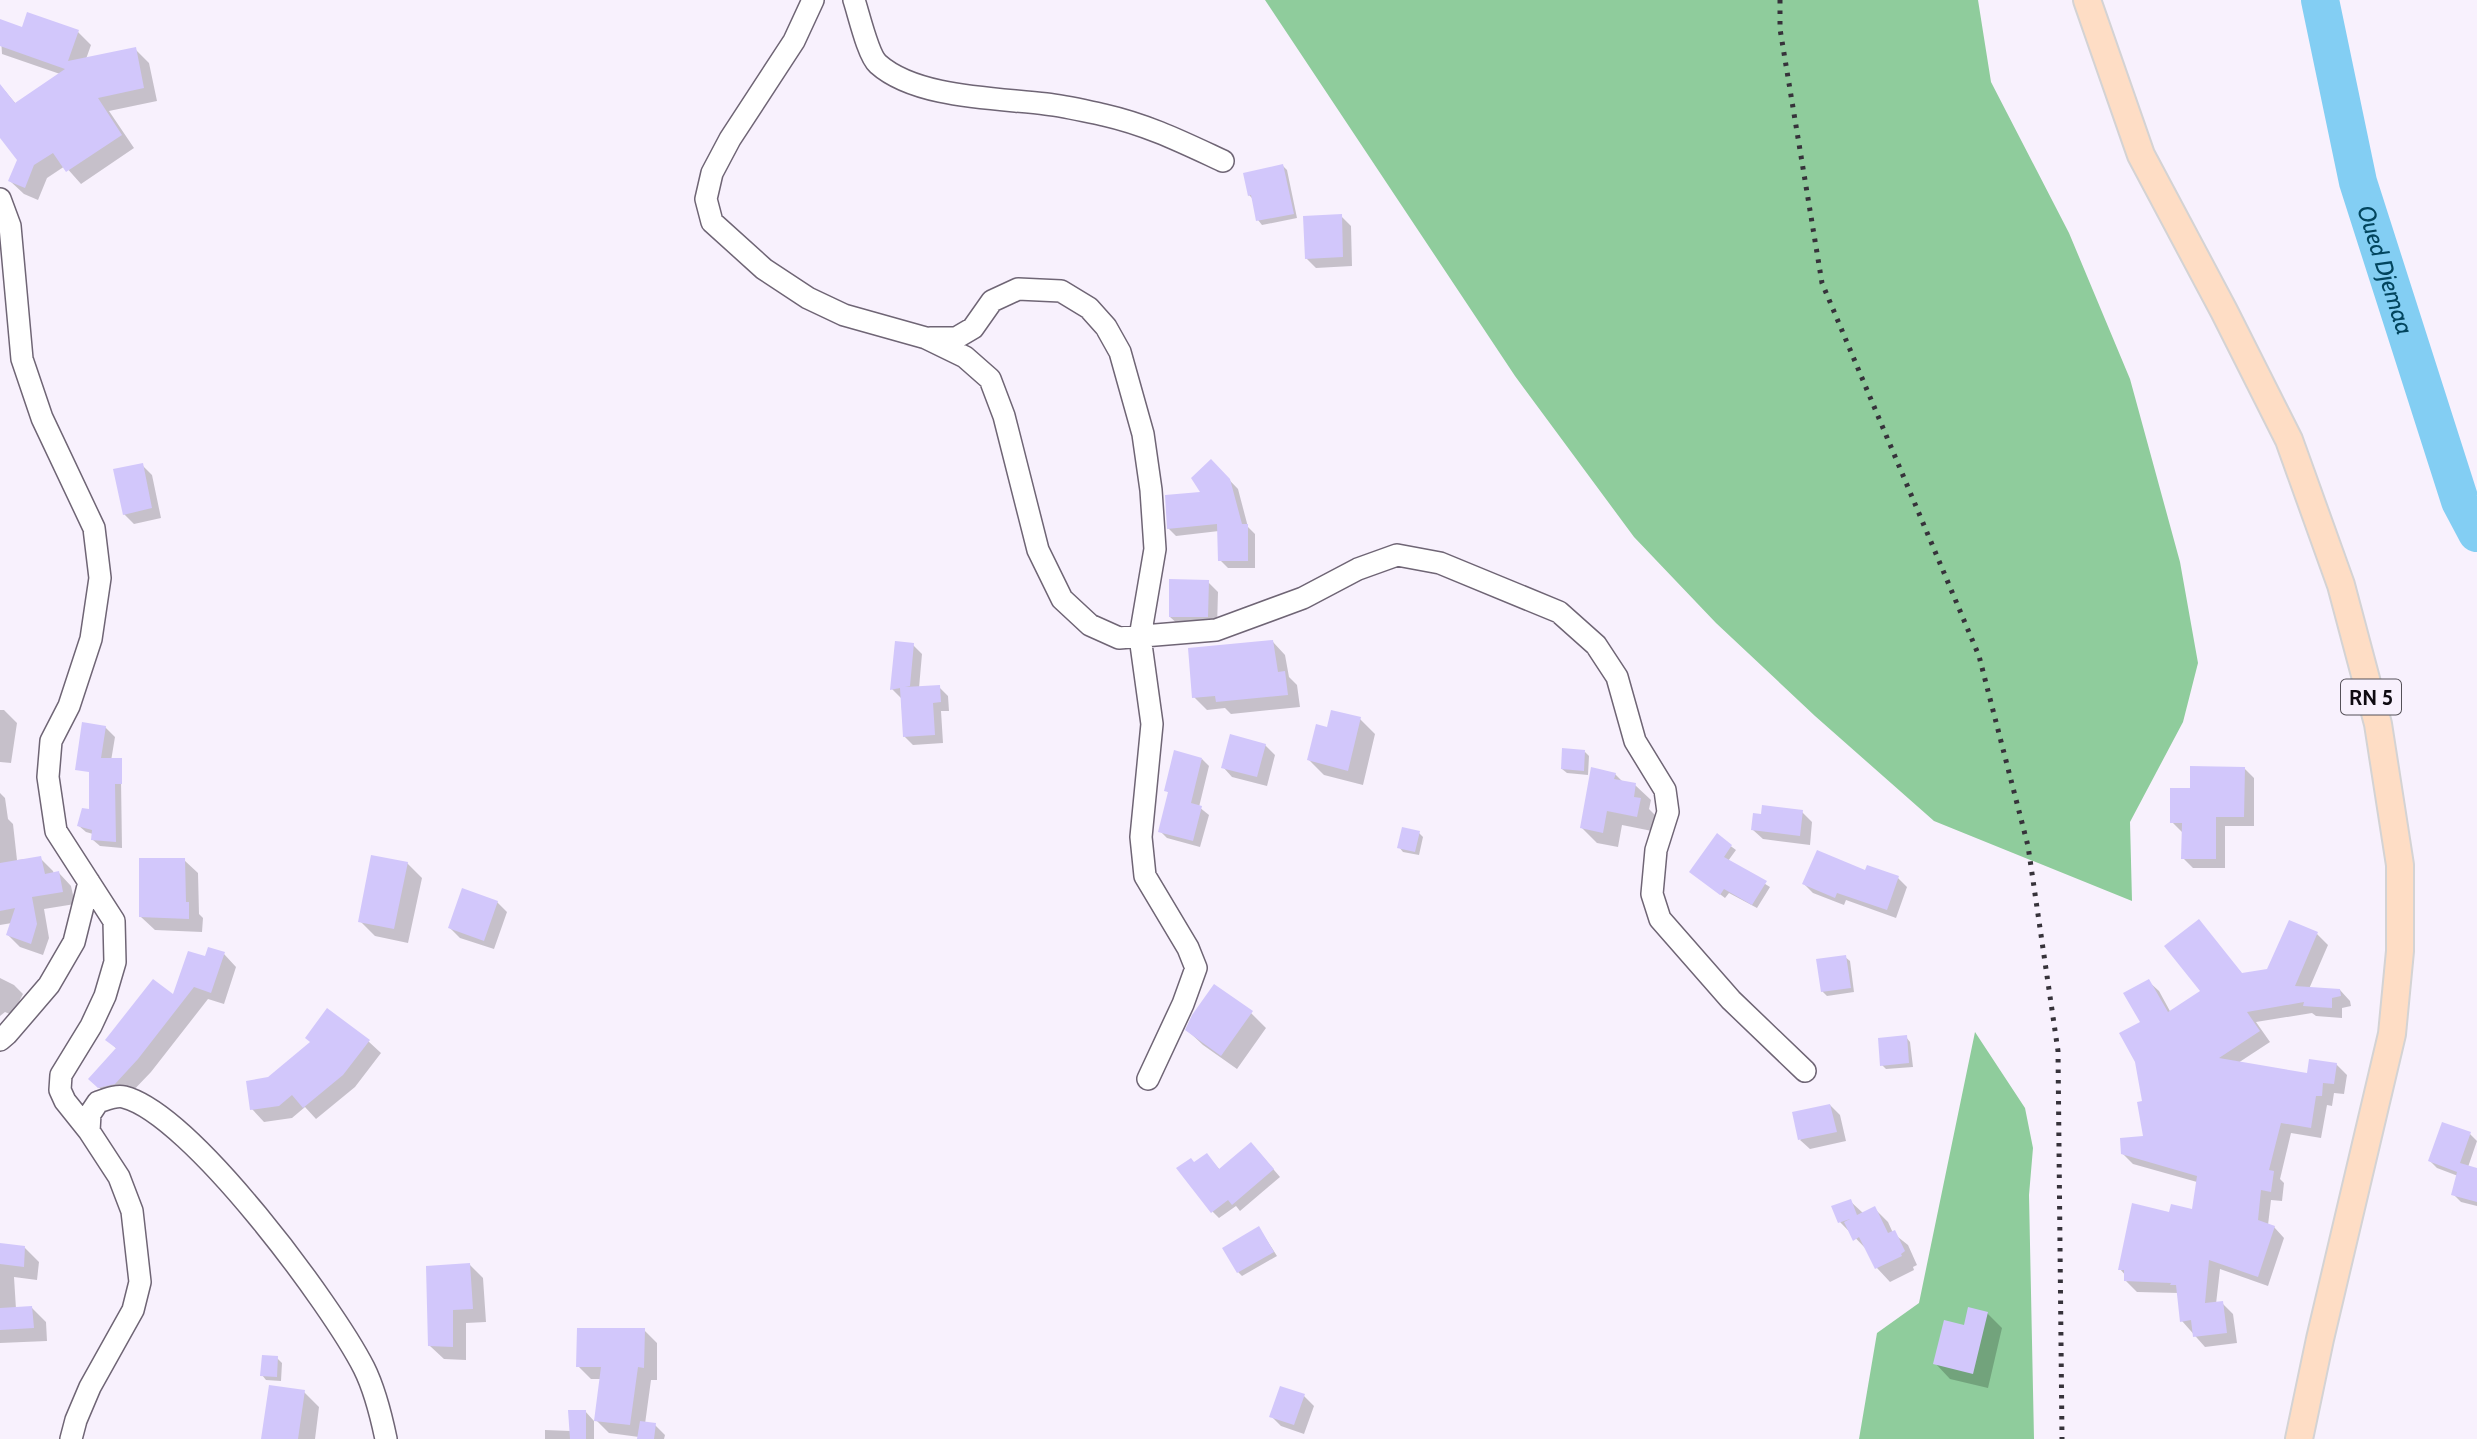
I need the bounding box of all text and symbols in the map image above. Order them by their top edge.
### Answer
water label: Oued Djemaa [2352,201,2420,338]
road number: RN 5 [2341,680,2401,714]

